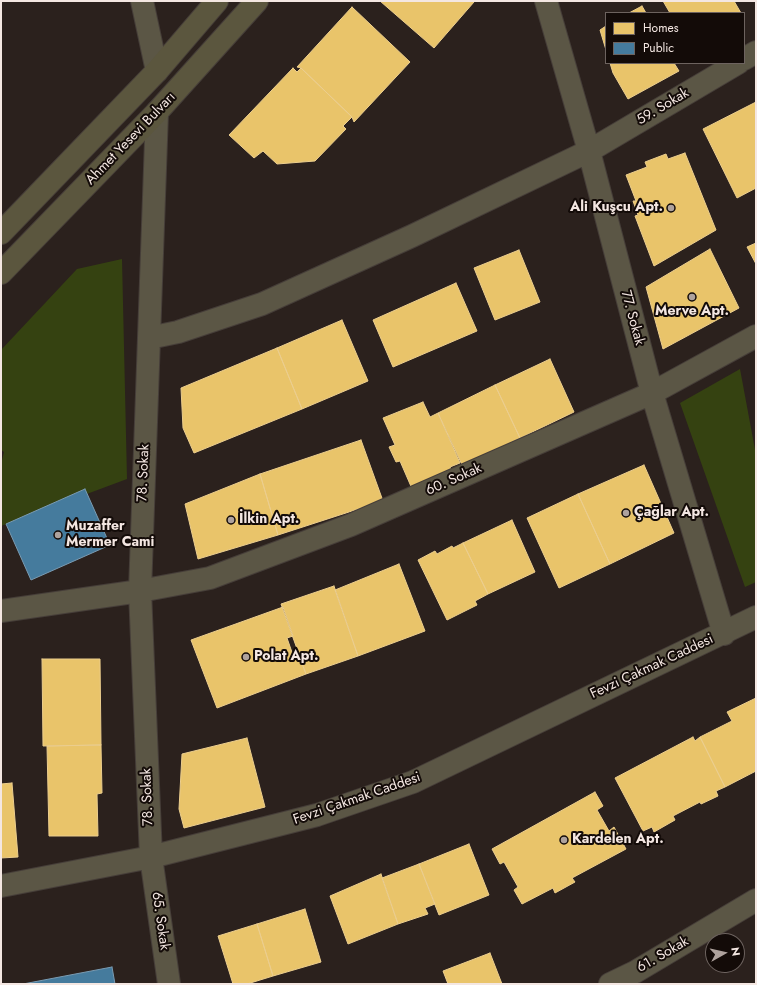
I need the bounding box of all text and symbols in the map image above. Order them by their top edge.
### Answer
legend [605,12,745,64]
text: Homes [643,19,679,37]
text: Public [643,39,674,57]
street label: 59. Sokak [634,85,692,129]
street label: Ahmet Yesevi Bulvarı [82,89,180,189]
place label: Ali Kuşcu Apt. [570,200,663,216]
marker: Ali Kuşcu Apt. [666,203,676,213]
street label: 77. Sokak [617,289,647,347]
marker: Merve Apt. [687,292,697,302]
place label: Merve Apt. [655,304,729,320]
street label: 78. Sokak [135,444,153,502]
street label: 60. Sokak [424,460,484,500]
place label: Çağlar Apt. [634,505,709,521]
marker: Çağlar Apt. [621,508,631,518]
place label: İlkin Apt. [239,512,299,528]
marker: İlkin Apt. [226,515,236,525]
place label: Muzaffer Mermer Cami [66,519,154,552]
marker: Muzaffer Mermer Cami [53,530,63,540]
street label: Fevzi Çakmak Caddesi [588,631,716,703]
place label: Polat Apt. [254,649,318,665]
marker: Polat Apt. [241,652,251,662]
street label: 78. Sokak [139,768,157,826]
street label: Fevzi Çakmak Caddesi [291,769,423,829]
place label: Kardelen Apt. [572,832,664,848]
marker: Kardelen Apt. [559,835,569,845]
street label: 65. Sokak [148,891,172,951]
street label: 61. Sokak [634,933,692,977]
north arrow [705,933,745,973]
text: N [727,946,744,957]

